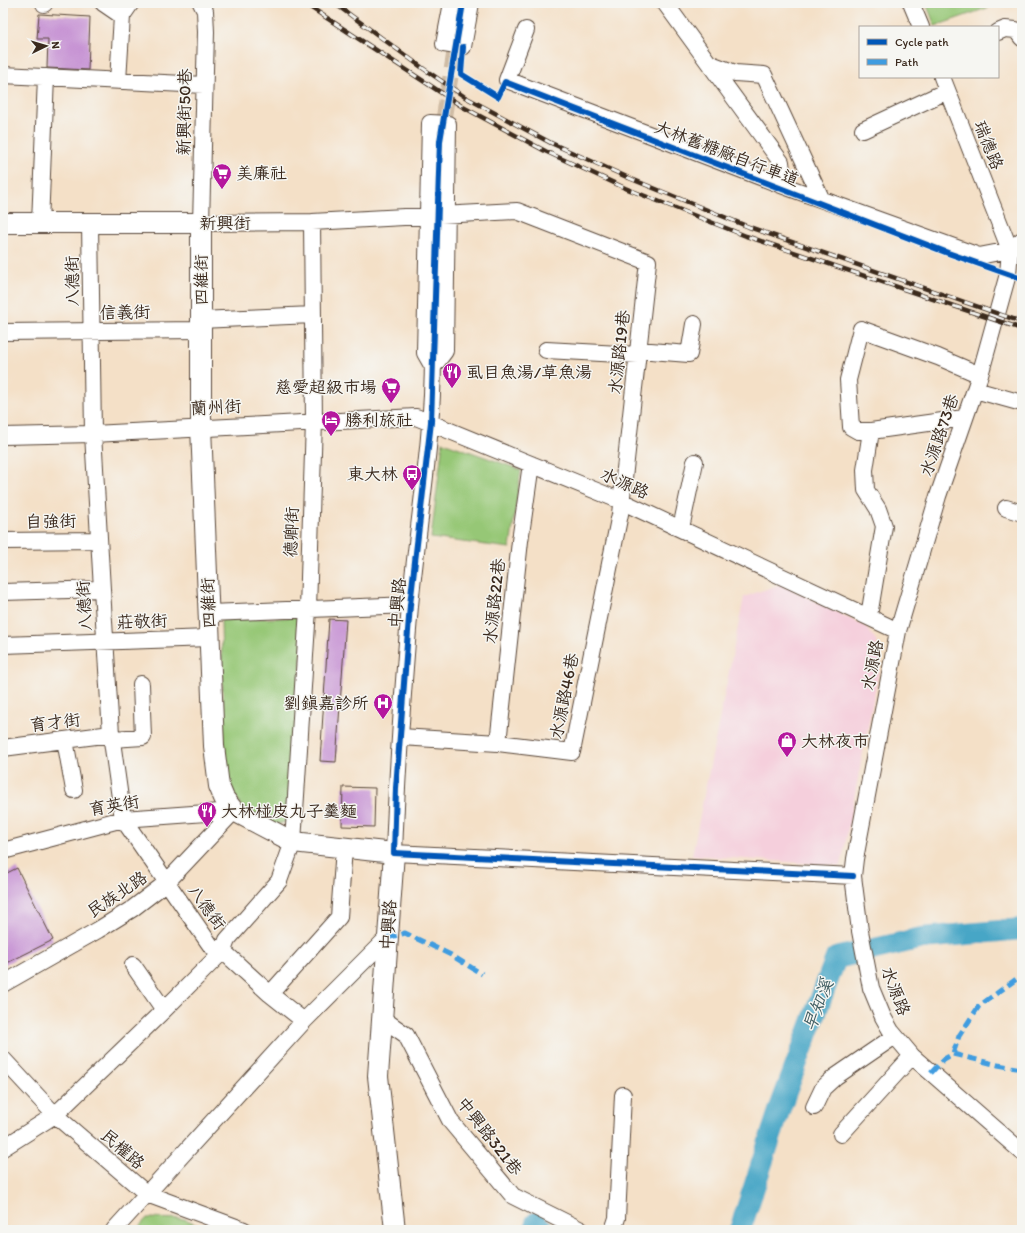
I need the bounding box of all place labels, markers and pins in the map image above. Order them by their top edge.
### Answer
supermarket icon: 美廉社 [211,162,233,190]
place label: 美廉社 [236,163,287,183]
restaurant icon: 虱目魚湯/草魚湯 [441,361,463,389]
place label: 虱目魚湯/草魚湯 [466,362,592,382]
supermarket icon: 慈愛超級市場 [380,376,402,404]
place label: 慈愛超級市場 [275,377,377,397]
hotel icon: 勝利旅社 [320,409,342,437]
place label: 勝利旅社 [345,410,413,430]
bus stop icon: 東大林 [401,463,423,491]
place label: 東大林 [347,464,398,484]
hospital icon: 劉鎮嘉診所 [372,692,394,720]
place label: 劉鎮嘉診所 [284,693,369,713]
shop icon: 大林夜市 [776,730,798,758]
place label: 大林夜市 [801,731,869,751]
restaurant icon: 大林椪皮丸子羹麵 [196,800,218,828]
place label: 大林椪皮丸子羹麵 [221,801,357,821]

